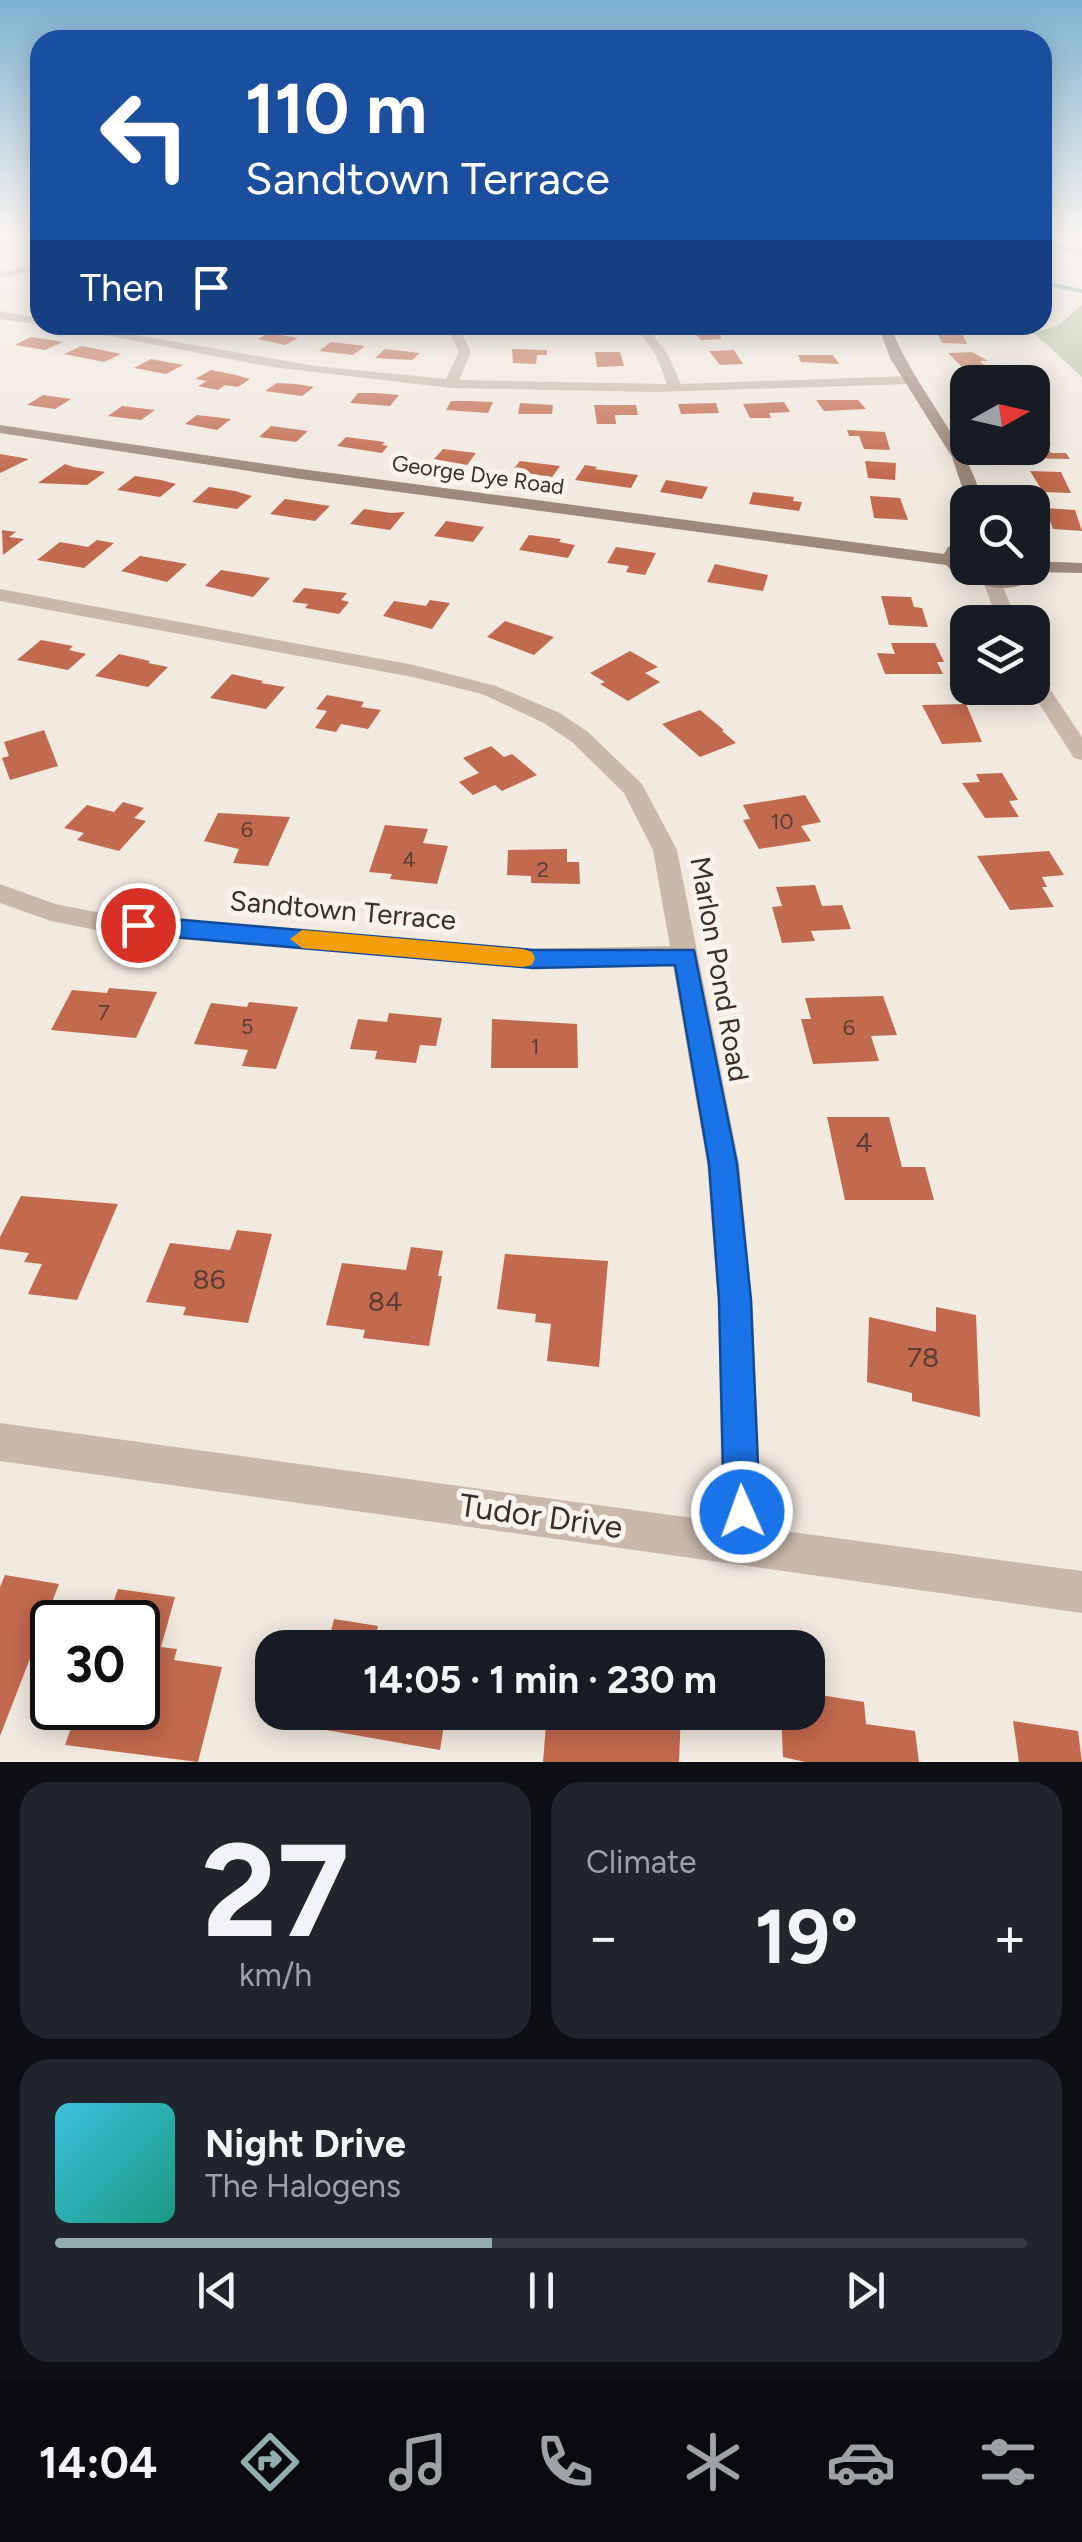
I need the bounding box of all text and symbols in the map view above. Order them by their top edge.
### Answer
text: 110 m [245,66,427,151]
icon: left [80,70,210,200]
text: Sandtown Terrace [245,151,610,205]
icon: arrive [184,260,239,315]
text: Then [80,265,164,311]
north arrow [950,365,1050,465]
map controls [950,365,1050,705]
street label: George Dye Road [390,450,566,500]
button: search [950,485,1050,585]
button: layers [950,605,1050,705]
house number: 10 [770,808,794,835]
house number: 6 [241,816,253,843]
house number: 4 [402,846,416,873]
street label: Marlon Pond Road [683,854,757,1084]
house number: 2 [537,856,549,883]
pin [96,883,181,968]
street label: Sandtown Terrace [228,883,458,937]
icon: arrive [111,898,166,953]
house number: 7 [98,999,110,1026]
house number: 5 [241,1013,253,1040]
house number: 6 [843,1014,855,1041]
house number: 1 [530,1033,540,1060]
house number: 4 [855,1125,873,1159]
house number: 86 [192,1262,226,1296]
house number: 84 [368,1284,402,1318]
house number: 78 [907,1340,939,1374]
position arrow [690,1460,794,1564]
street label: Tudor Drive [457,1486,625,1546]
speed limit sign: 30 [30,1600,160,1730]
text: 14:05 · 1 min · 230 m [363,1657,717,1703]
text: 27 [202,1813,349,1969]
text: Climate [586,1843,697,1881]
text: 19° [755,1892,858,1982]
text: − [586,1904,620,1970]
text: + [993,1904,1027,1970]
text: km/h [239,1956,312,1994]
text: Night Drive [205,2121,406,2167]
text: The Halogens [205,2167,401,2205]
icon: previous [190,2263,245,2318]
icon: pause [514,2263,569,2318]
icon: next [838,2263,893,2318]
icon: directions [235,2427,305,2497]
icon: music [383,2427,453,2497]
icon: phone [530,2427,600,2497]
icon: climate [678,2427,748,2497]
icon: car [826,2427,896,2497]
icon: filters [973,2427,1043,2497]
text: 14:04 [39,2435,157,2489]

